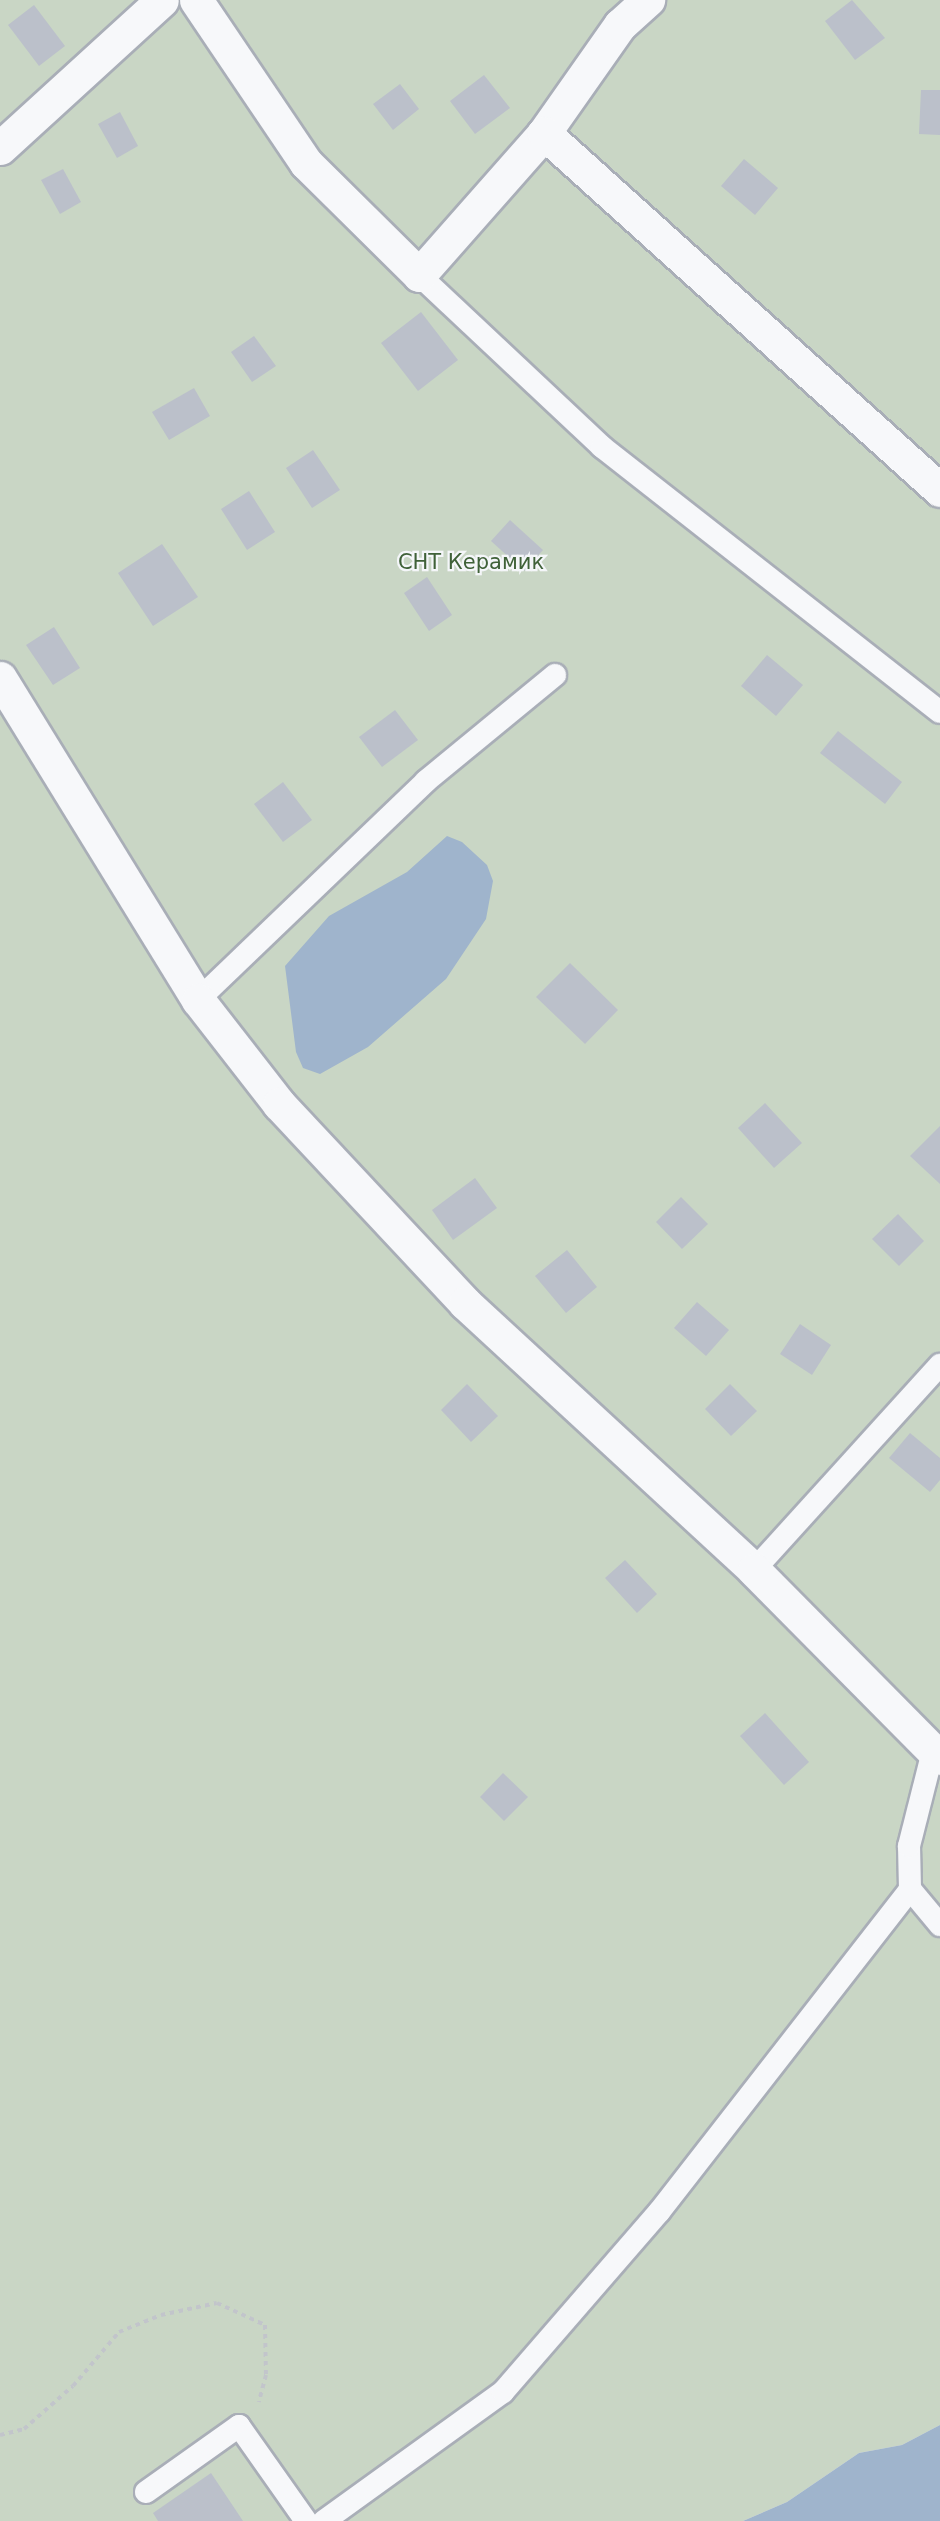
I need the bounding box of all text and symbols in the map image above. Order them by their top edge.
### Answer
park label: СНТ Керамик [398,549,544,575]

